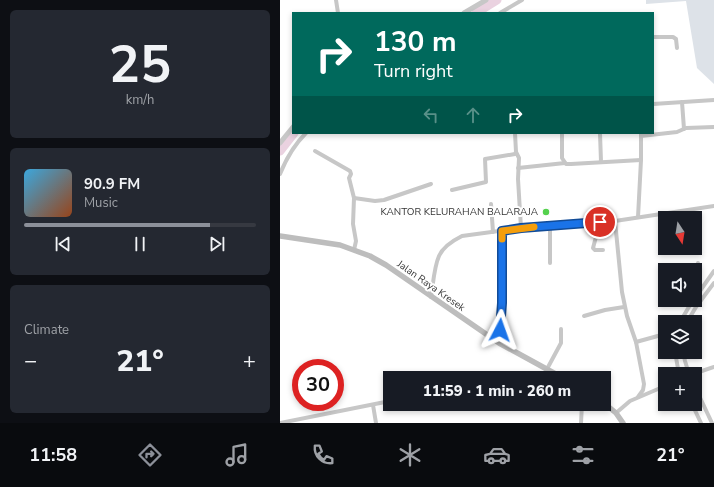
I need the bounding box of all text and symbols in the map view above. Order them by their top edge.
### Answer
text: 130 m [374,23,457,61]
icon: right [308,28,360,80]
text: 25 [109,29,171,100]
text: Turn right [374,59,453,83]
text: km/h [126,91,154,109]
icon: left [420,104,442,126]
icon: ahead [462,104,484,126]
icon: right [504,104,526,126]
text: 90.9 FM [84,174,140,194]
text: Music [84,194,118,212]
place label: KANTOR KELURAHAN BALARAJA [380,205,539,219]
pin [583,205,617,239]
marker: KANTOR KELURAHAN BALARAJA [541,207,551,217]
icon: arrive [589,211,611,233]
north arrow [658,211,702,255]
map controls [658,211,702,411]
icon: previous [52,233,74,255]
icon: pause [129,233,151,255]
icon: next [206,233,228,255]
street label: Jalan Raya Kresek [393,257,469,315]
button: sound [658,263,702,307]
position arrow [479,309,521,351]
button: layers [658,315,702,359]
text: Climate [24,321,69,339]
text: 21° [116,341,164,382]
text: − [24,346,37,376]
text: + [243,346,256,376]
speed limit sign: 30 [292,359,344,411]
button: + [658,367,702,411]
text: 11:59 · 1 min · 260 m [423,381,571,401]
icon: directions [136,441,164,469]
icon: music [223,441,251,469]
icon: phone [309,441,337,469]
icon: climate [396,441,424,469]
icon: car [483,441,511,469]
icon: filters [569,441,597,469]
text: 11:58 [29,443,77,467]
text: 21° [656,443,685,467]

